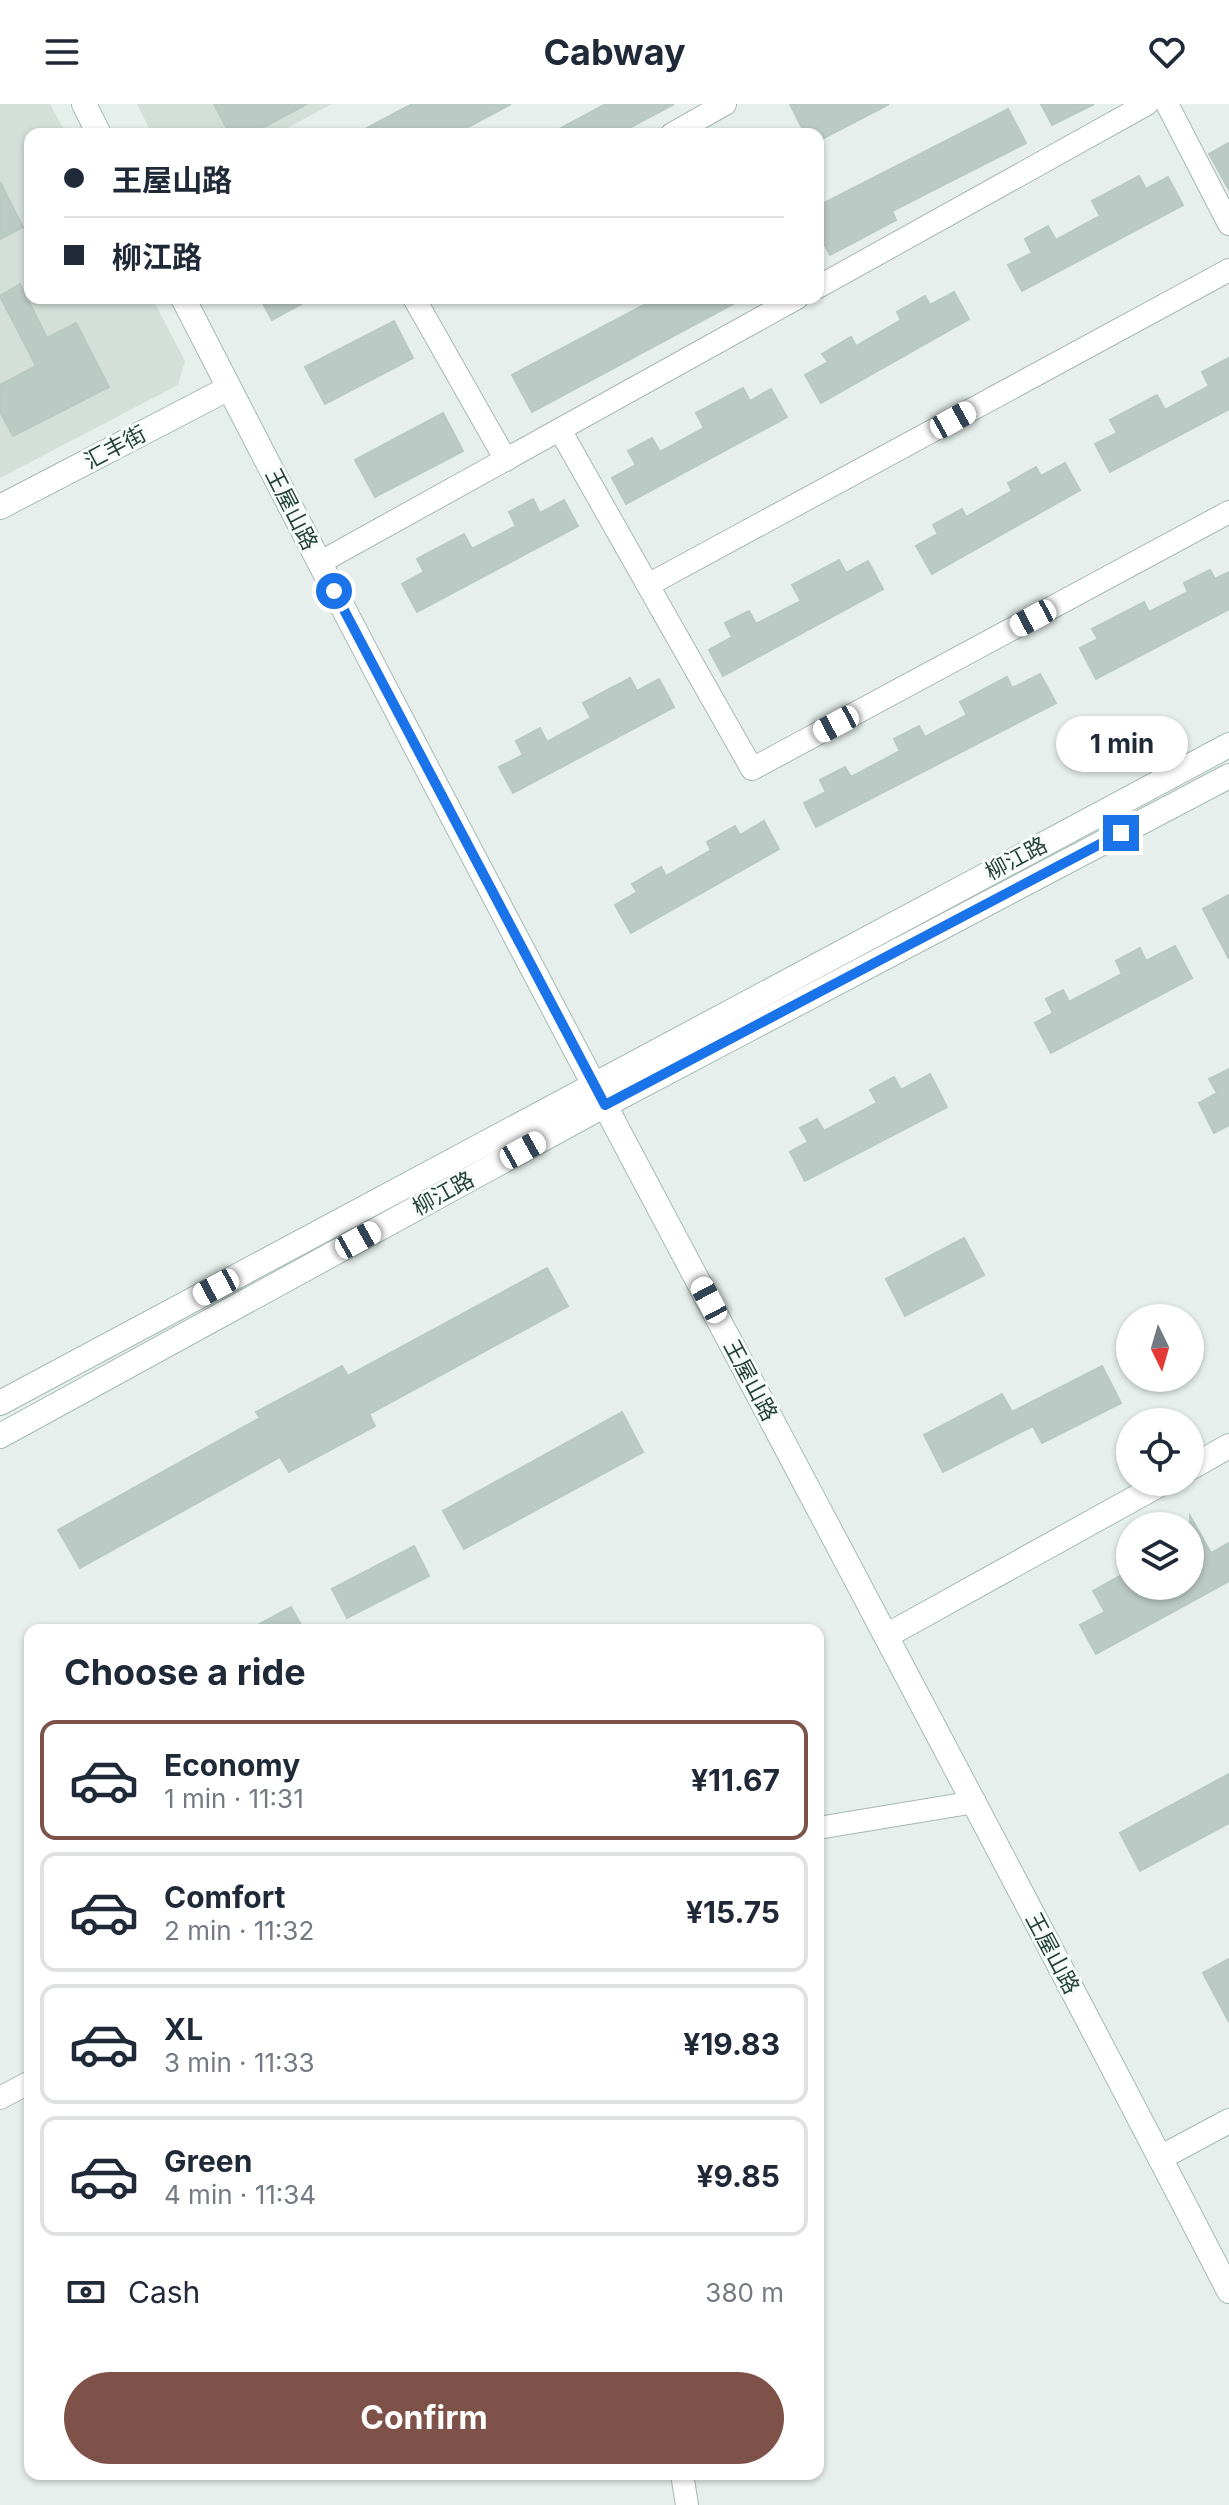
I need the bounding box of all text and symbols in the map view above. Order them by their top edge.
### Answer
icon: menu [40,30,84,74]
text: Cabway [543,30,686,74]
icon: heart [1145,30,1189,74]
text: 王屋山路 [112,162,232,198]
text: 柳江路 [112,239,202,275]
car [926,398,980,442]
street label: 汇丰街 [80,420,150,474]
street label: 王屋山路 [260,464,324,554]
route start [316,573,352,609]
car [1006,596,1060,640]
car [809,702,863,746]
callout: 1 min [1055,717,1187,773]
text: 1 min [1090,728,1154,759]
route end [1103,815,1139,851]
street label: 柳江路 [981,831,1051,885]
car [496,1128,550,1172]
street label: 柳江路 [408,1166,478,1220]
car [331,1218,385,1262]
car [189,1265,243,1309]
car [687,1273,731,1327]
north arrow [1116,1304,1204,1392]
map controls [1116,1304,1204,1600]
street label: 王屋山路 [719,1335,783,1425]
button: locate [1116,1408,1204,1496]
button: layers [1116,1512,1204,1600]
text: Choose a ride [64,1650,306,1694]
icon: car [68,1744,140,1816]
text: Economy [164,1747,300,1783]
text: ¥11.67 [691,1762,780,1798]
text: 1 min · 11:31 [164,1783,304,1814]
icon: car [68,1876,140,1948]
text: Comfort [164,1879,285,1915]
text: ¥15.75 [686,1894,780,1930]
street label: 王屋山路 [1021,1908,1085,1998]
text: 2 min · 11:32 [164,1915,314,1946]
icon: car [68,2008,140,2080]
text: XL [164,2011,203,2047]
text: ¥19.83 [683,2026,780,2062]
text: 3 min · 11:33 [164,2047,315,2078]
icon: car [68,2140,140,2212]
text: Green [164,2143,252,2179]
text: ¥9.85 [696,2158,780,2194]
text: 4 min · 11:34 [164,2179,316,2210]
icon: cash [64,2270,108,2314]
text: Cash [128,2274,200,2310]
text: 380 m [705,2277,784,2308]
button: Confirm [64,2372,784,2464]

